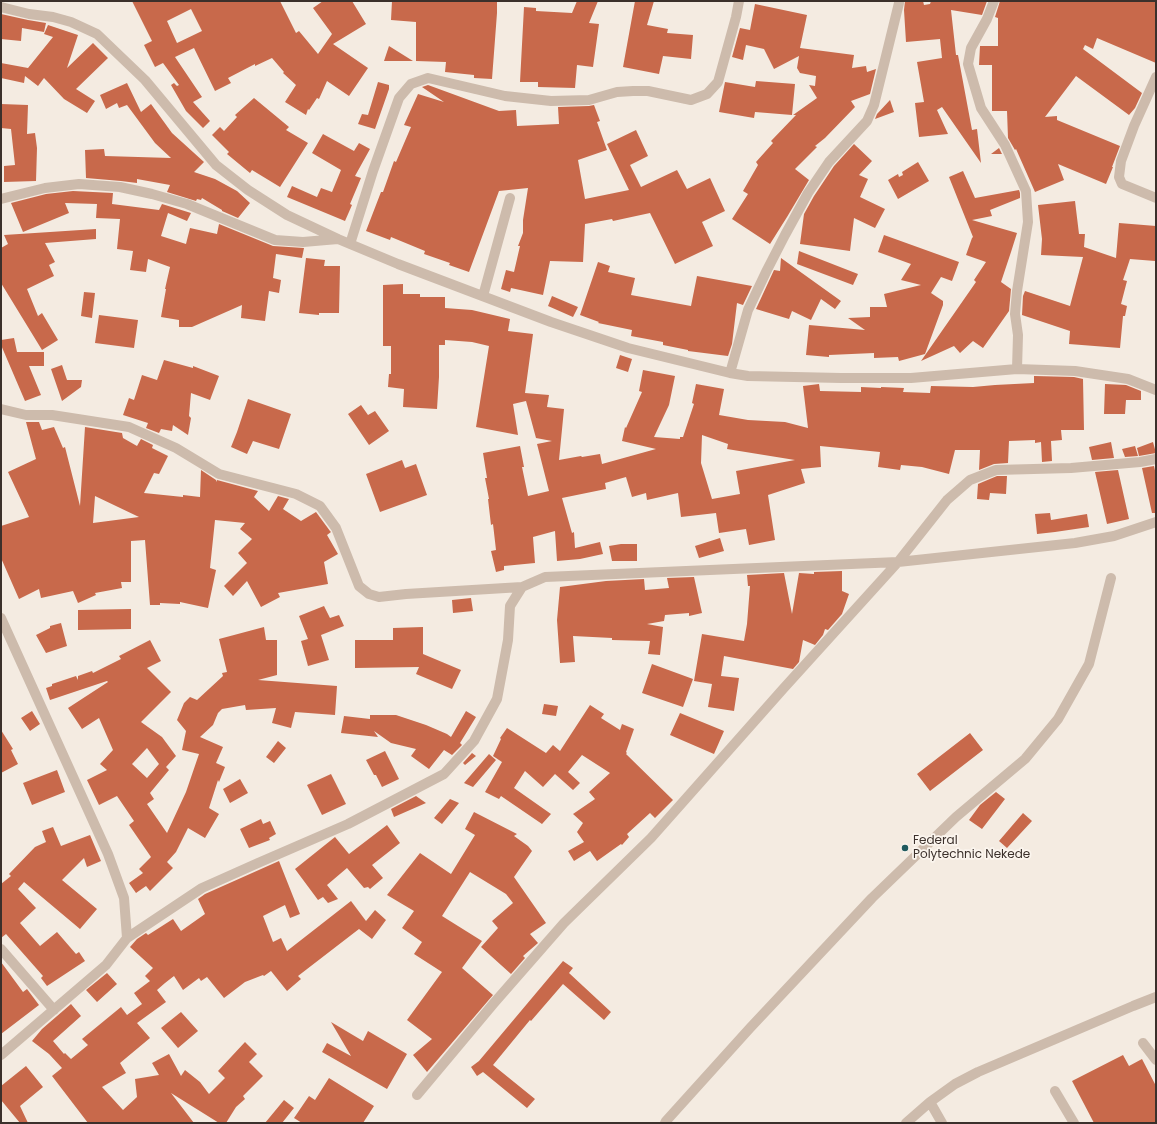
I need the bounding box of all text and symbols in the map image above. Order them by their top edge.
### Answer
place label: Federal Polytechnic Nekede [913,834,1030,862]
marker: Federal Polytechnic Nekede [900,843,910,853]

